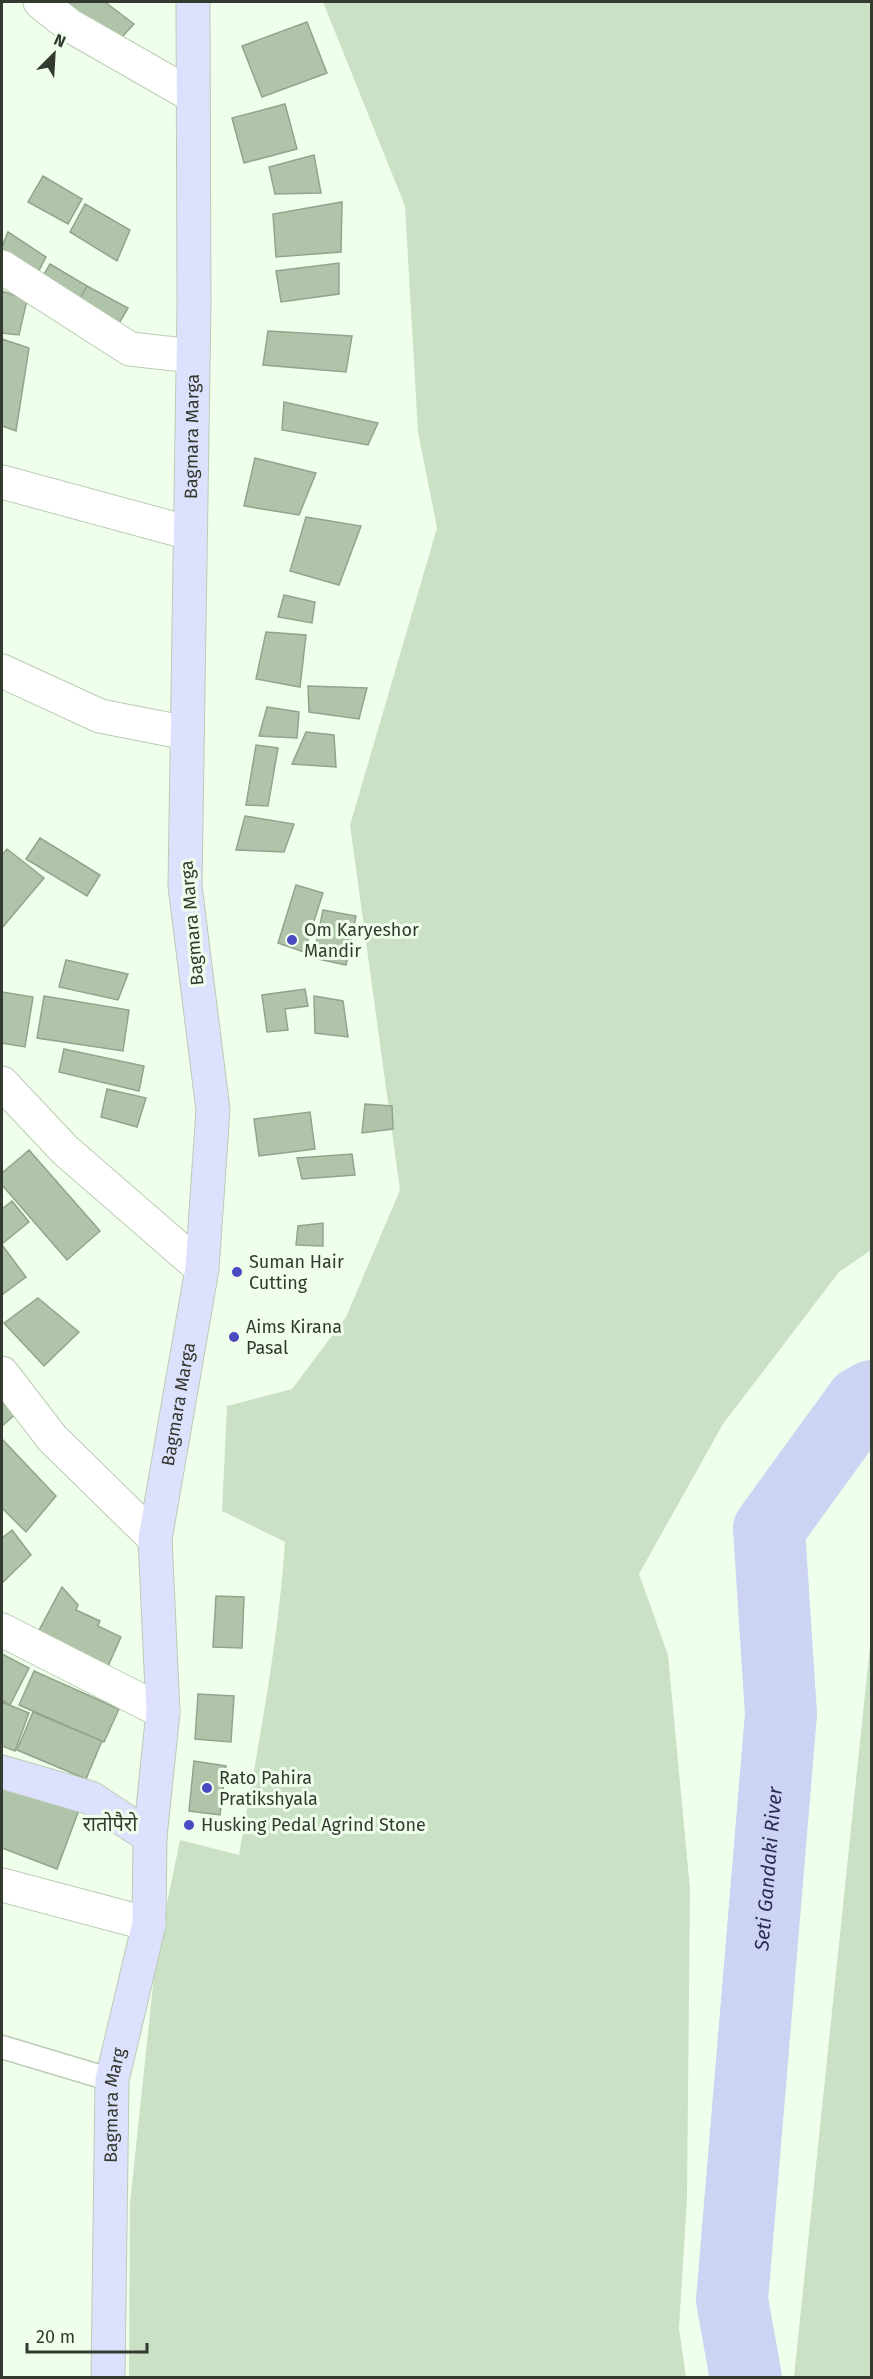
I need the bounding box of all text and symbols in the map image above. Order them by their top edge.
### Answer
north arrow [24,24,84,84]
text: N [51,30,69,52]
street label: Bagmara Marga [180,374,204,499]
street label: Bagmara Marga [176,860,208,986]
place label: Om Karyeshor Mandir [304,919,419,962]
marker: Om Karyeshor Mandir [285,933,299,947]
place label: Suman Hair Cutting [249,1251,344,1294]
marker: Suman Hair Cutting [230,1265,244,1279]
place label: Aims Kirana Pasal [246,1316,342,1359]
marker: Aims Kirana Pasal [227,1330,241,1344]
street label: Bagmara Marga [157,1341,200,1468]
place label: Rato Pahira Pratikshyala [219,1767,318,1810]
marker: Rato Pahira Pratikshyala [200,1781,214,1795]
water label: Seti Gandaki River [749,1784,787,1953]
district label: रातोपैरो [83,1811,138,1836]
place label: Husking Pedal Agrind Stone [201,1814,426,1836]
marker: Husking Pedal Agrind Stone [182,1818,196,1832]
street label: Bagmara Marg [100,2045,130,2163]
scale bar [27,2316,147,2354]
text: 20 m [36,2326,75,2348]

